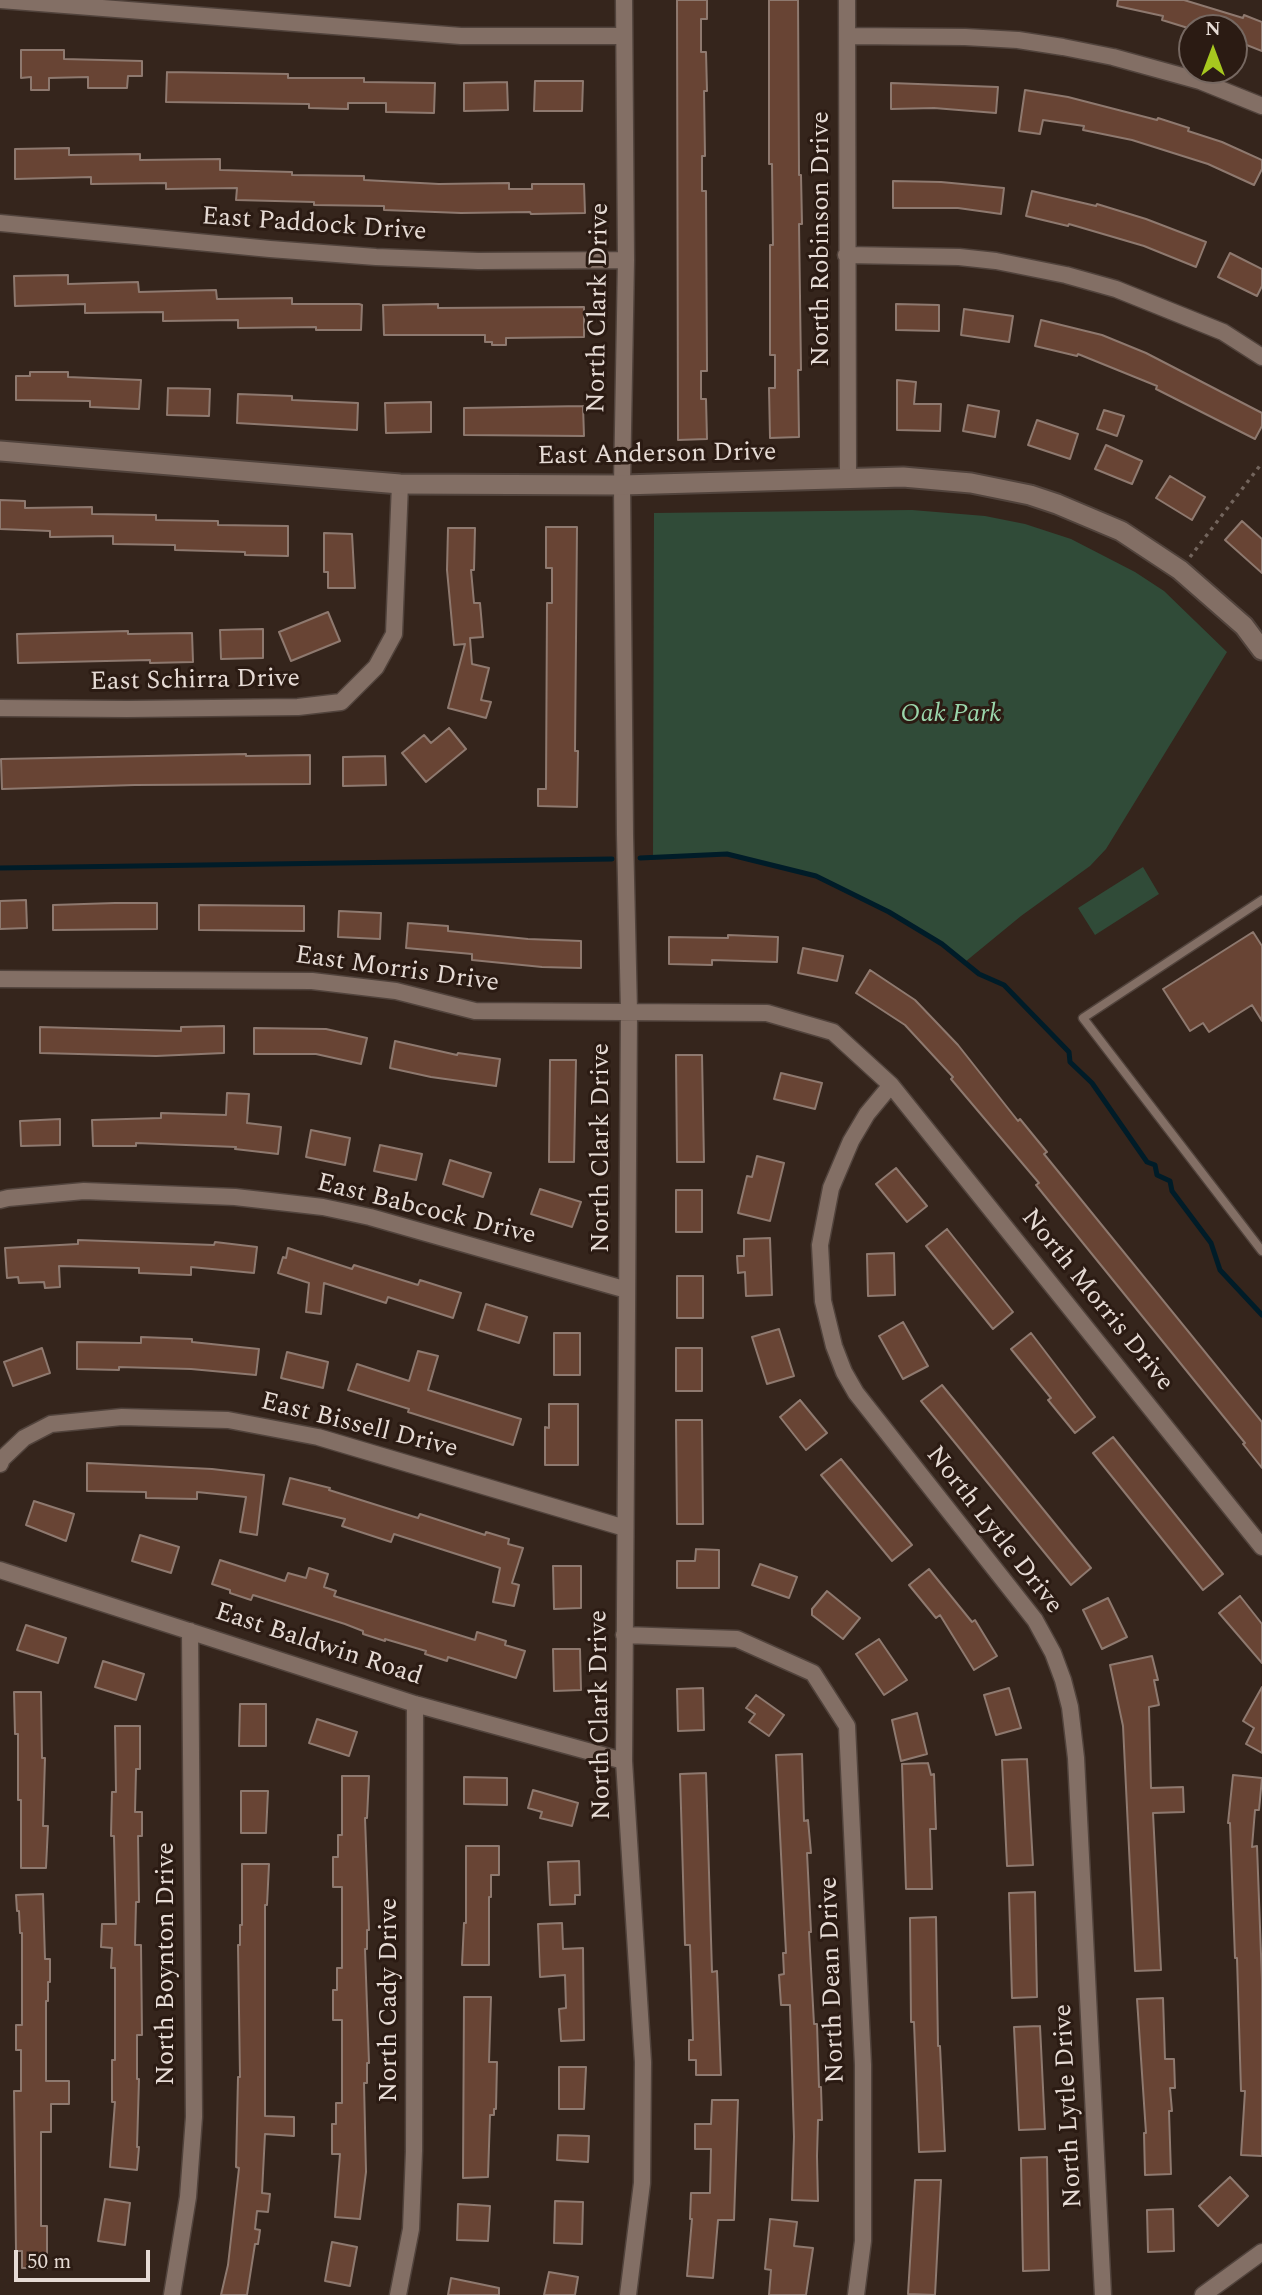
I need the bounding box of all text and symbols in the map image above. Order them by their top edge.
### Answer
north arrow [1178,14,1248,84]
text: N [1205,15,1221,44]
street label: North Robinson Drive [807,111,839,367]
street label: East Paddock Drive [200,203,428,249]
street label: North Clark Drive [583,203,617,413]
street label: East Anderson Drive [537,438,777,474]
street label: East Schirra Drive [90,665,300,699]
park label: Oak Park [901,700,1001,732]
street label: East Morris Drive [293,941,501,1001]
street label: North Clark Drive [587,1043,619,1253]
street label: East Babcock Drive [313,1169,539,1253]
street label: North Morris Drive [1013,1204,1179,1398]
street label: East Bissell Drive [257,1387,461,1467]
street label: North Lytle Drive [918,1441,1068,1621]
street label: East Baldwin Road [210,1598,426,1694]
street label: North Clark Drive [585,1610,619,1820]
street label: North Boynton Drive [152,1842,184,2086]
street label: North Dean Drive [815,1876,853,2084]
street label: North Cady Drive [375,1898,407,2102]
street label: North Lytle Drive [1049,2003,1091,2209]
scale bar [18,2236,154,2280]
text: 50 m [27,2246,71,2278]

